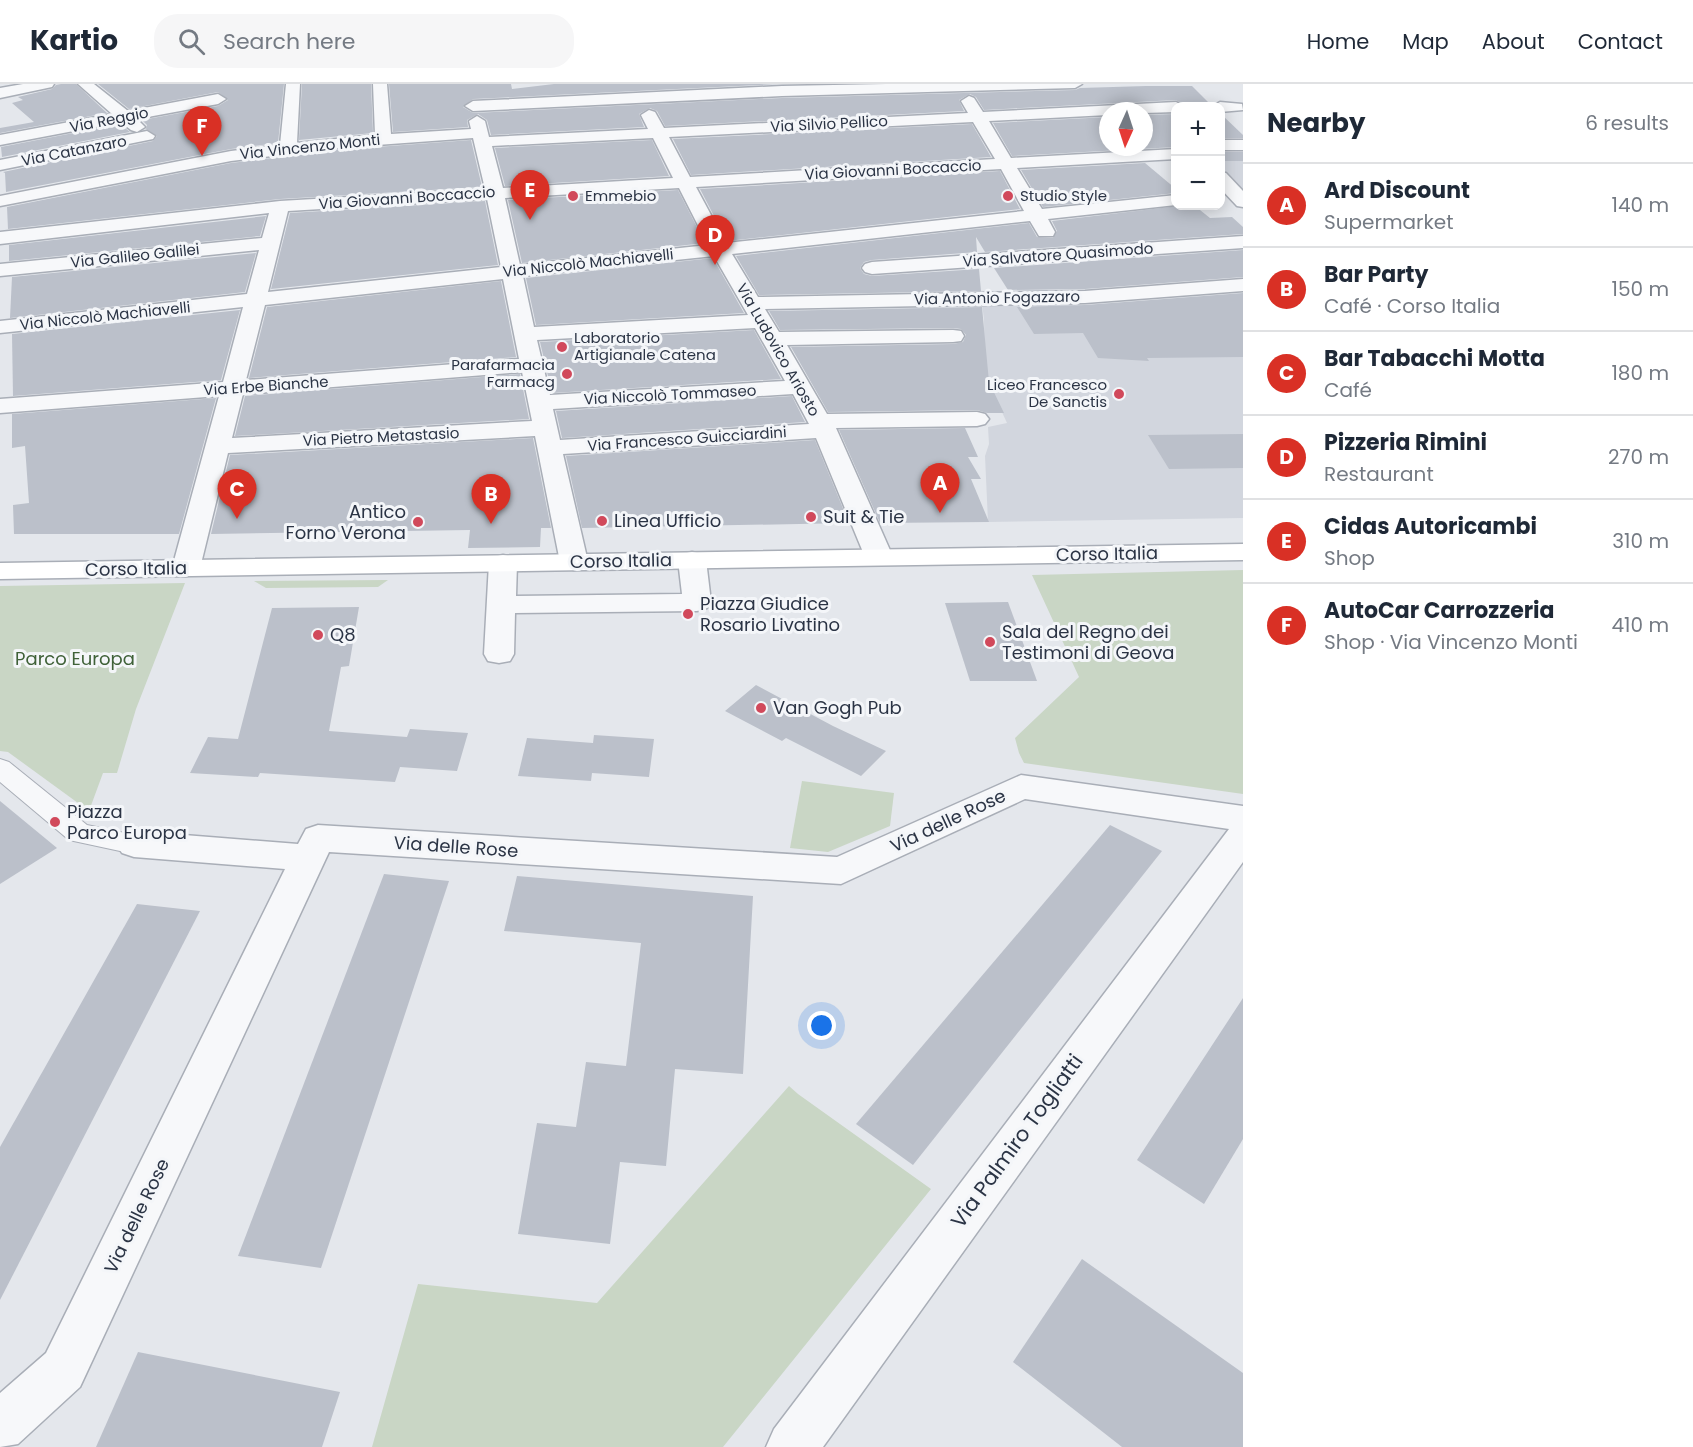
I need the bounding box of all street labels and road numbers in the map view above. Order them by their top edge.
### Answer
street label: Via Reggio [68,102,150,137]
street label: Via Silvio Pellico [770,110,888,137]
street label: Via Vincenzo Monti [239,129,381,164]
street label: Via Catanzaro [19,130,128,171]
street label: Via Giovanni Boccaccio [804,154,982,185]
street label: Via Giovanni Boccaccio [318,181,496,214]
street label: Via Salvatore Quasimodo [962,237,1154,272]
street label: Via Galileo Galilei [69,238,201,273]
street label: Via Niccolò Machiavelli [501,243,674,282]
street label: Via Ludovico Ariosto [732,279,825,420]
street label: Via Antonio Fogazzaro [914,286,1080,309]
street label: Via Niccolò Machiavelli [18,296,191,335]
street label: Via Erbe Bianche [203,371,329,400]
street label: Via Niccolò Tommaseo [583,379,757,410]
street label: Via Francesco Guicciardini [587,421,787,456]
street label: Via Pietro Metastasio [302,422,460,451]
street label: Corso Italia [1056,540,1158,567]
street label: Corso Italia [570,547,672,574]
street label: Corso Italia [85,555,187,582]
street label: Via delle Rose [886,783,1010,858]
street label: Via delle Rose [393,830,519,863]
street label: Via Palmiro Togliatti [944,1048,1090,1234]
street label: Via delle Rose [98,1154,175,1277]

